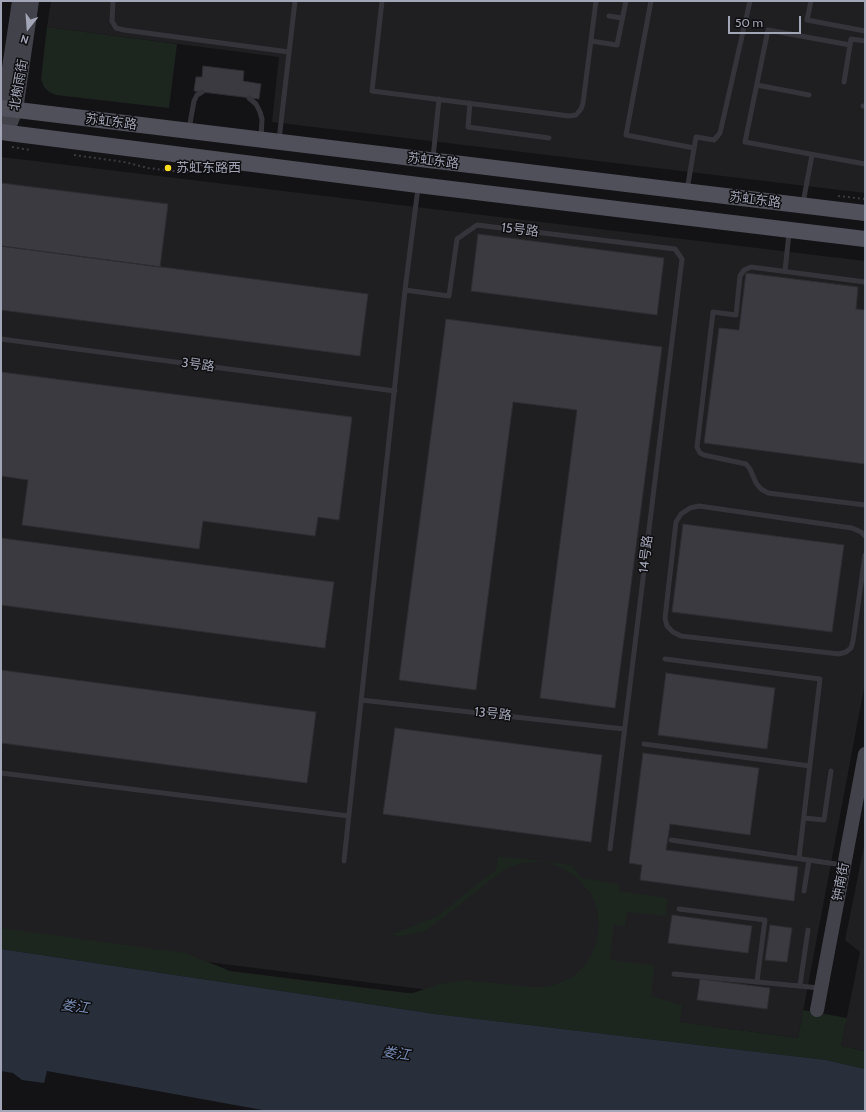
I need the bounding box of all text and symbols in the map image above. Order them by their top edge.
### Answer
north arrow [8,8,48,48]
scale bar [730,8,803,34]
text: 50 m [735,15,763,30]
text: N [19,32,30,47]
street label: 北榭雨街 [7,58,31,112]
street label: 苏虹东路 [84,111,138,133]
street label: 苏虹东路 [406,150,460,172]
place label: 苏虹东路西 [176,160,241,176]
marker: 苏虹东路西 [163,163,173,173]
street label: 苏虹东路 [728,189,782,211]
street label: 15号路 [501,220,539,240]
street label: 3号路 [181,355,215,375]
street label: 14号路 [636,534,656,574]
street label: 13号路 [474,704,512,724]
street label: 钟南街 [830,861,852,903]
water label: 娄江 [60,997,90,1017]
water label: 娄江 [381,1044,411,1064]

